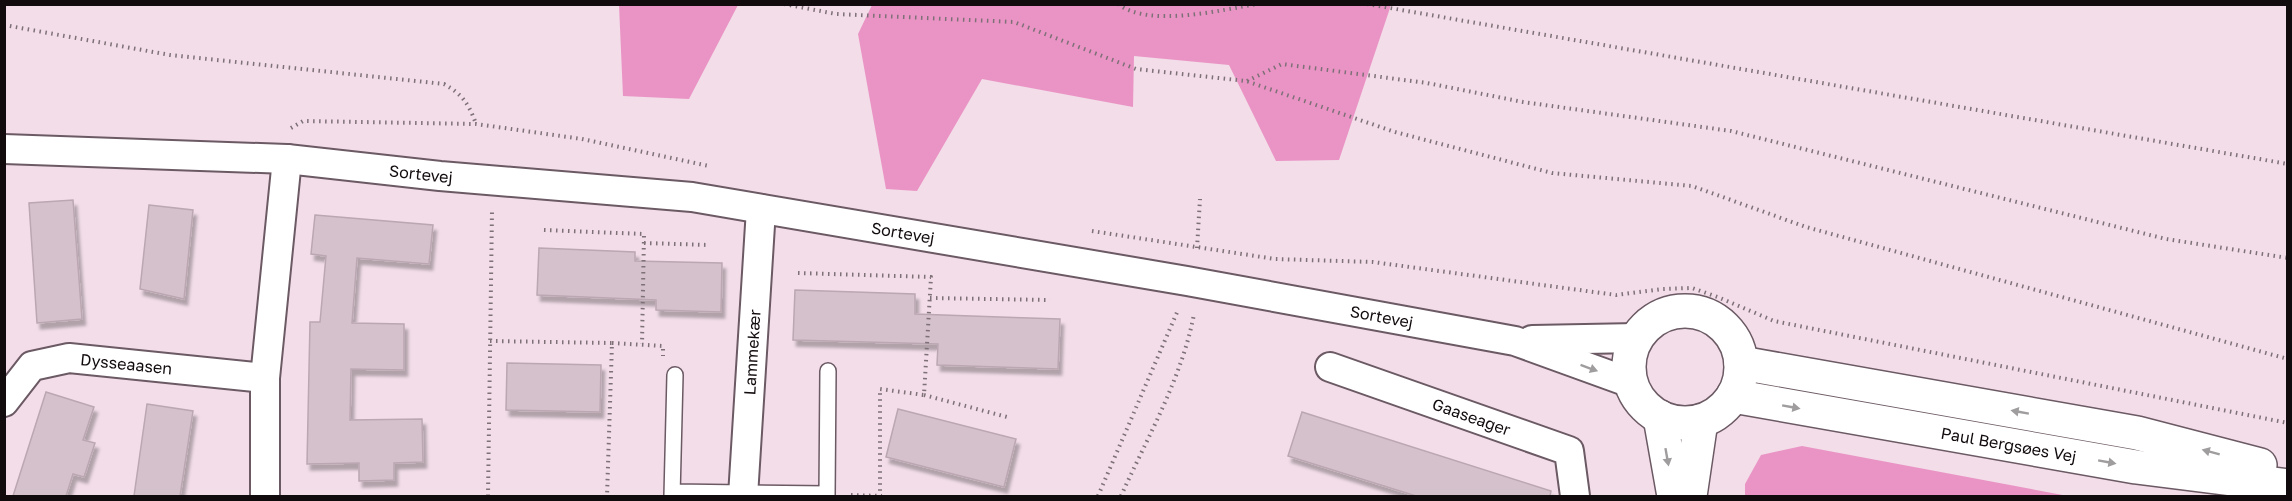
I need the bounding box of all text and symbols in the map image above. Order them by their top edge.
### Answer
street label: Sortevej [388,160,454,187]
street label: Sortevej [870,218,936,248]
street label: Sortevej [1348,301,1415,332]
street label: Lammekær [739,309,765,396]
street label: Dysseaasen [79,349,173,378]
one-way arrow [1580,363,1598,373]
street label: Gaaseager [1430,394,1513,440]
one-way arrow [1781,402,1800,411]
one-way arrow [2010,407,2029,416]
street label: Paul Bergsøes Vej [1939,423,2078,466]
one-way arrow [1663,447,1672,466]
one-way arrow [2202,447,2220,457]
one-way arrow [2098,458,2117,467]

